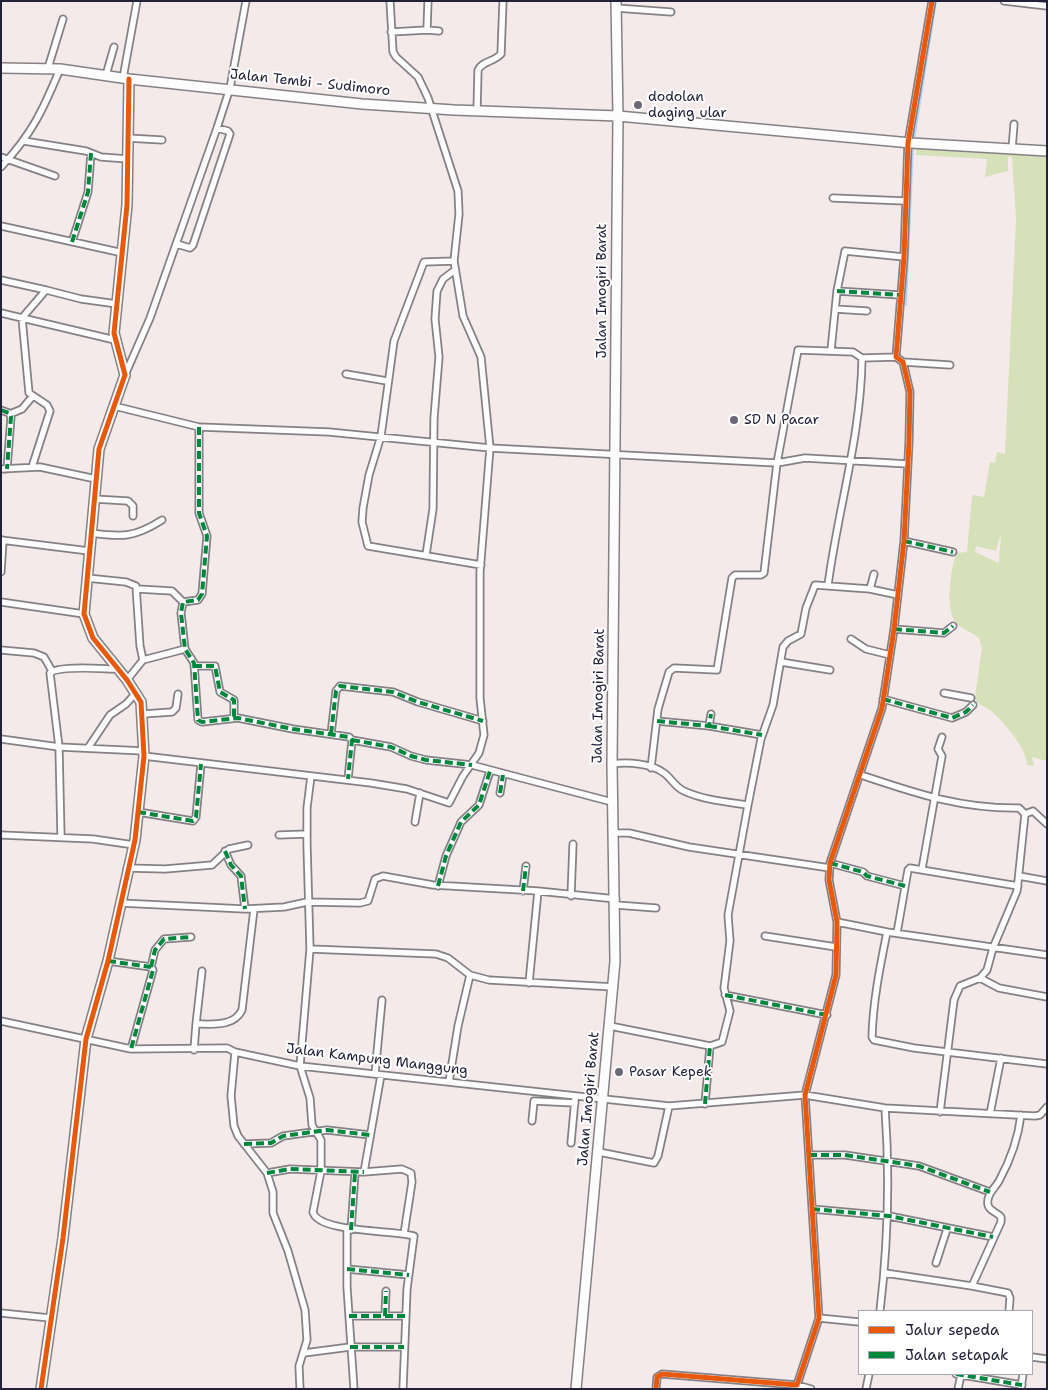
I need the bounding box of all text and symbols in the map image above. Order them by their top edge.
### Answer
street label: Jalan Tembi - Sudimoro [229,66,391,100]
place label: dodolan daging ular [648,89,727,121]
marker: dodolan daging ular [632,99,644,111]
street label: Jalan Imogiri Barat [594,224,610,358]
place label: SD N Pacar [744,412,819,428]
marker: SD N Pacar [728,414,740,426]
street label: Jalan Imogiri Barat [589,628,609,764]
street label: Jalan Imogiri Barat [575,1031,603,1167]
street label: Jalan Kampung Manggung [285,1041,469,1079]
place label: Pasar Kepek [629,1064,712,1080]
marker: Pasar Kepek [613,1066,625,1078]
legend [858,1310,1033,1375]
text: Jalur sepeda [905,1320,999,1340]
text: Jalan setapak [905,1345,1009,1365]

